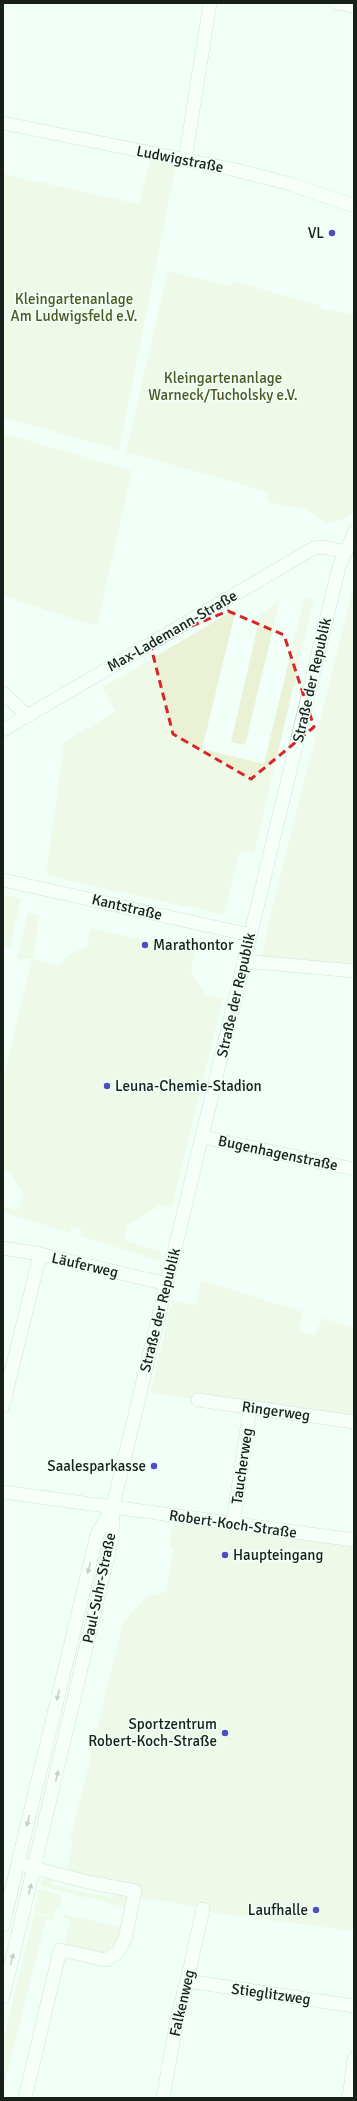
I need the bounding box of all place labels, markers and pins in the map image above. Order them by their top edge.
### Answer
place label: VL [308,224,324,242]
marker: VL [327,228,337,238]
place label: Marathontor [153,936,234,954]
marker: Marathontor [140,940,150,950]
place label: Leuna-Chemie-Stadion [115,1077,262,1095]
marker: Leuna-Chemie-Stadion [102,1081,112,1091]
place label: Saalesparkasse [47,1457,146,1475]
marker: Saalesparkasse [149,1461,159,1471]
place label: Haupteingang [233,1546,323,1564]
marker: Haupteingang [220,1550,230,1560]
place label: Sportzentrum Robert-Koch-Straße [88,1715,217,1750]
marker: Sportzentrum Robert-Koch-Straße [220,1728,230,1738]
place label: Laufhalle [248,1901,308,1919]
marker: Laufhalle [311,1905,321,1915]

